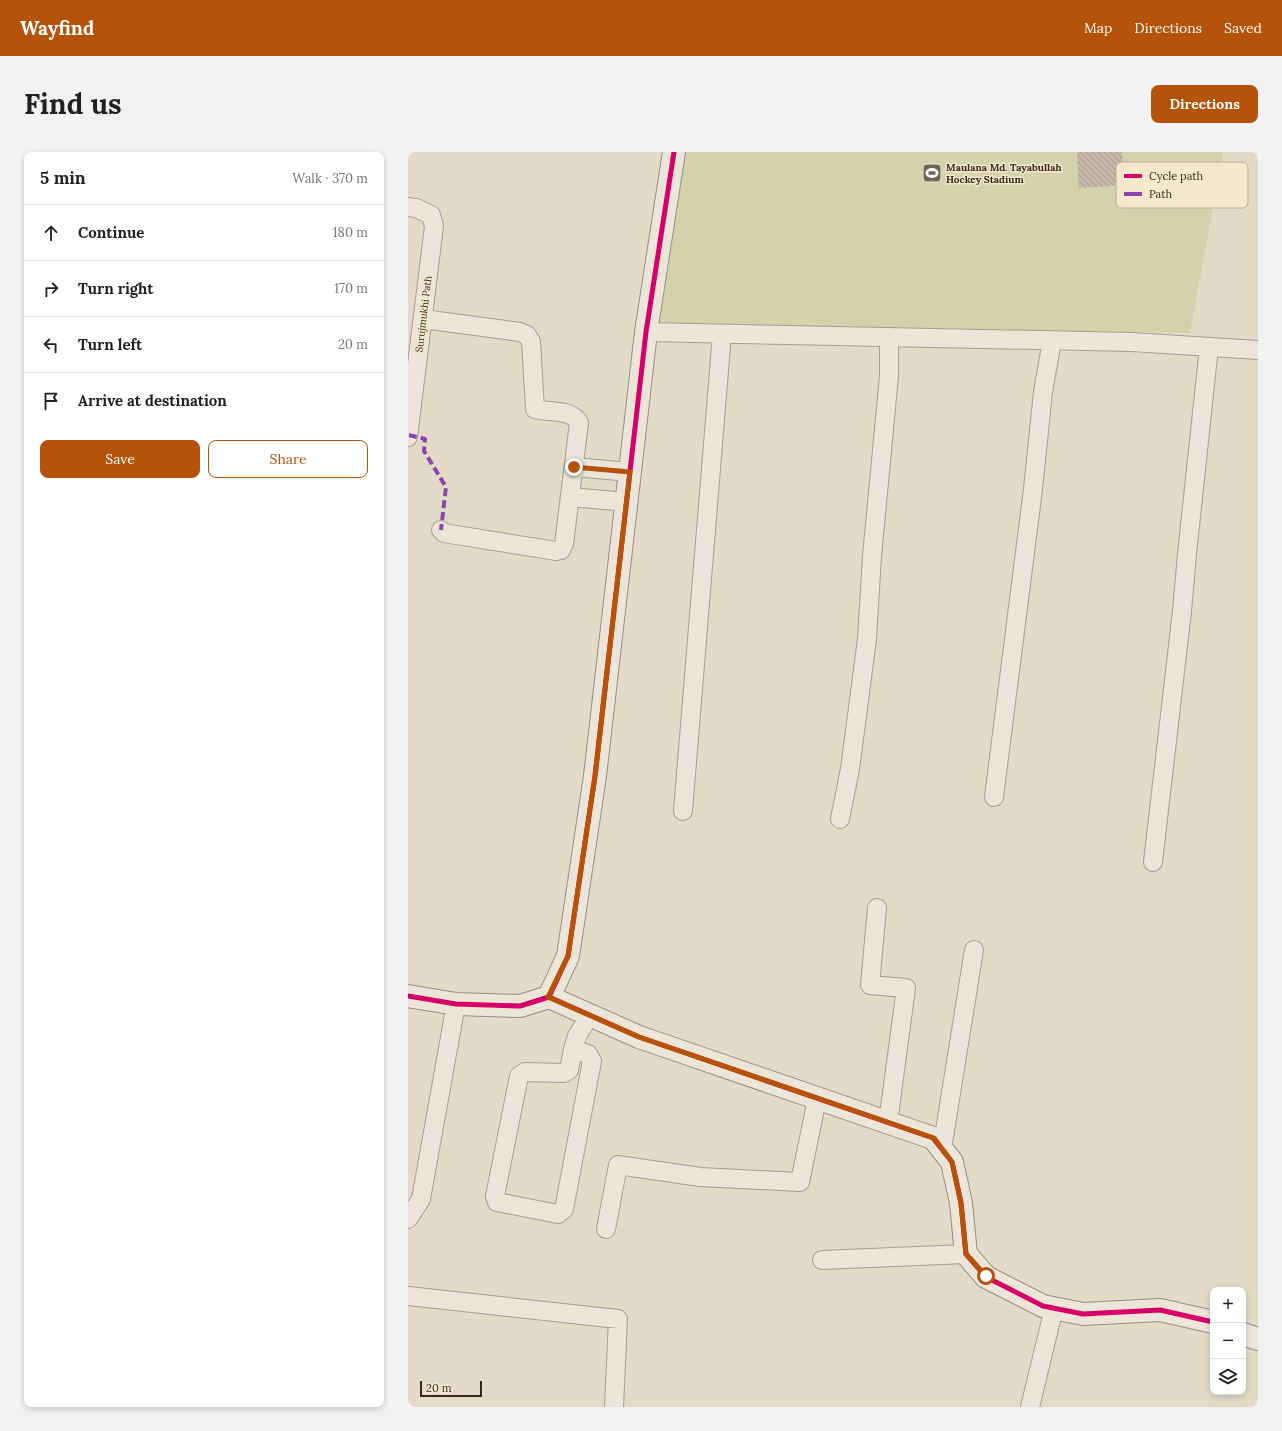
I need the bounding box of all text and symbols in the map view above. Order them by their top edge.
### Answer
text: Wayfind [20,16,94,40]
text: Map [1084,19,1112,37]
text: Directions [1134,19,1202,37]
text: Saved [1224,19,1262,37]
button: Directions [1151,85,1258,123]
text: Find us [24,86,122,122]
place label: Maulana Md. Tayabullah Hockey Stadium [946,161,1062,186]
sports icon: Maulana Md. Tayabullah Hockey Stadium [921,162,943,184]
legend [1116,162,1248,208]
text: 5 min [40,167,86,189]
text: Cycle path [1149,169,1204,183]
text: Walk · 370 m [292,170,368,187]
text: Path [1149,187,1172,201]
icon: ahead [40,222,62,244]
text: Continue [78,223,144,242]
text: 180 m [333,224,368,241]
street label: Surujmukhi Path [412,275,435,353]
icon: right [40,278,62,300]
text: Turn right [78,279,154,298]
text: 170 m [334,280,368,297]
icon: left [40,334,62,356]
text: Turn left [78,335,142,354]
text: 20 m [338,336,368,353]
icon: arrive [40,390,62,412]
text: Arrive at destination [78,391,227,410]
button: Save [40,440,200,478]
button: Share [208,440,368,478]
route end [565,458,583,476]
route start [977,1267,995,1285]
map controls [1210,1287,1246,1395]
button: + [1210,1287,1246,1323]
button: − [1210,1323,1246,1359]
button: layers [1210,1359,1246,1395]
scale bar [420,1379,482,1398]
text: 20 m [426,1381,451,1395]

